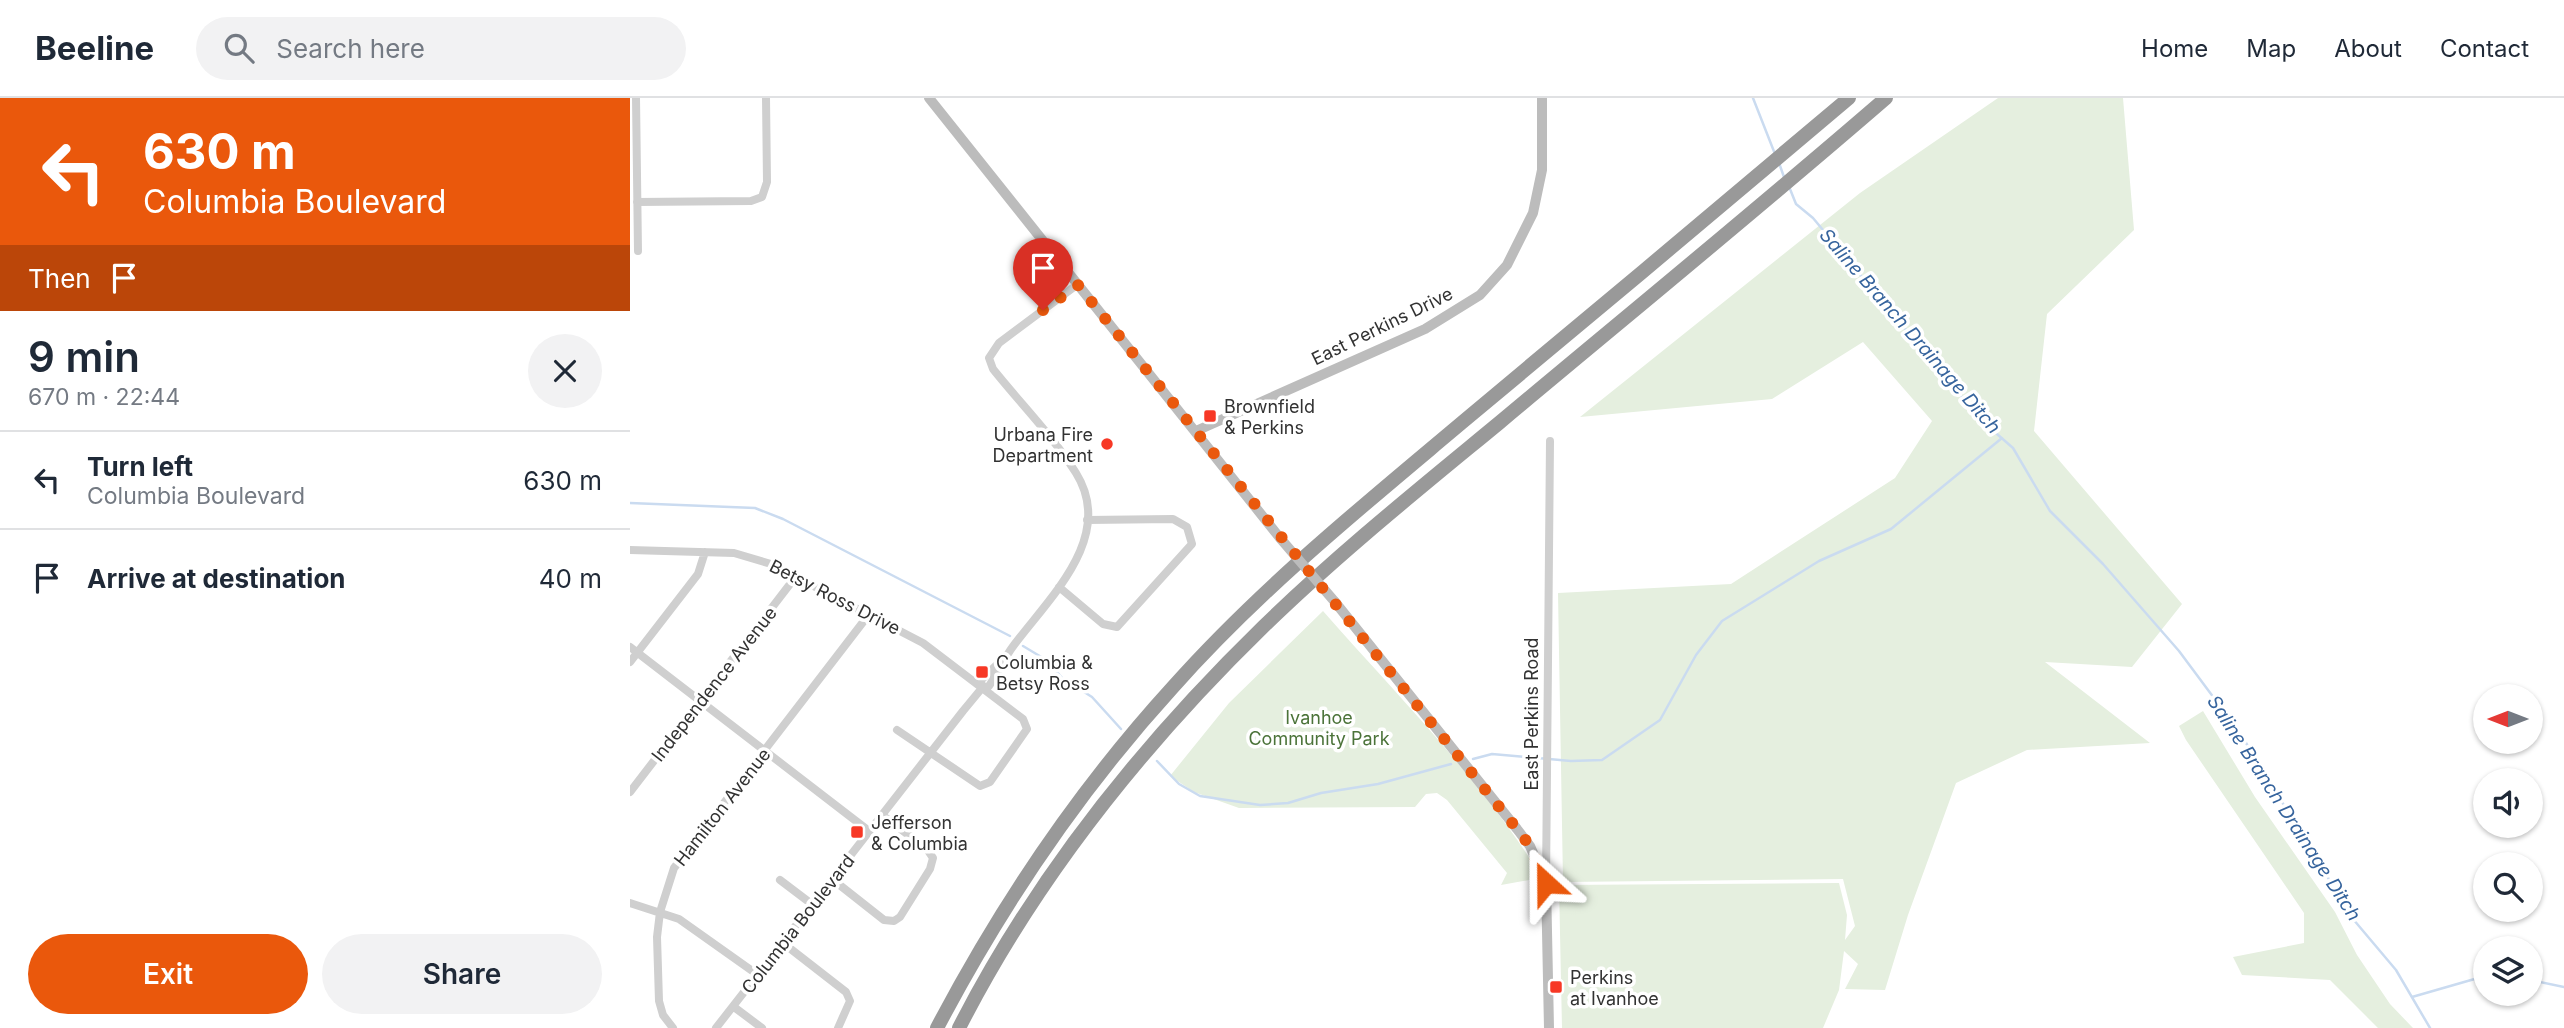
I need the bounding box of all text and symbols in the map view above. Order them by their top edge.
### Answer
search box [196,17,686,80]
text: Beeline [35,28,154,68]
icon: search [220,29,258,67]
text: Search here [276,33,425,64]
text: Home [2141,34,2208,63]
text: Map [2246,34,2296,63]
text: About [2334,34,2402,63]
text: Contact [2440,34,2529,63]
text: 630 m [143,122,296,181]
icon: left [28,126,119,217]
text: Columbia Boulevard [143,182,446,221]
water label: Saline Branch Drainage Ditch [1815,224,2005,438]
pin [1013,238,1073,310]
icon: arrive [1024,249,1062,287]
icon: arrive [105,259,143,297]
text: Then [28,263,91,294]
street label: East Perkins Drive [1308,283,1456,369]
text: 9 min [28,331,140,382]
button: close [528,334,602,408]
text: 670 m · 22:44 [28,383,180,411]
place label: Brownfield & Perkins [1224,396,1315,438]
marker: Brownfield & Perkins [1202,408,1218,424]
place label: Urbana Fire Department [992,424,1093,466]
marker: Urbana Fire Department [1099,436,1115,452]
text: Turn left [87,451,193,482]
icon: left [28,461,66,499]
text: 630 m [523,465,602,496]
text: Columbia Boulevard [87,482,305,510]
street label: Betsy Ross Drive [766,555,904,639]
icon: arrive [28,559,66,597]
text: Arrive at destination [87,563,346,594]
text: 40 m [539,563,602,594]
street label: Independence Avenue [647,603,781,765]
street label: East Perkins Road [1521,637,1542,791]
place label: Columbia & Betsy Ross [996,652,1093,694]
marker: Columbia & Betsy Ross [974,664,990,680]
north arrow [2473,684,2543,754]
map controls [2473,684,2543,1006]
water label: Saline Branch Drainage Ditch [2202,691,2366,925]
park label: Ivanhoe Community Park [1248,707,1390,749]
street label: Hamilton Avenue [669,744,775,870]
button: sound [2473,768,2543,838]
place label: Jefferson & Columbia [871,812,968,854]
marker: Jefferson & Columbia [849,824,865,840]
position arrow [1509,846,1583,920]
street label: Columbia Boulevard [737,850,859,998]
button: search [2473,852,2543,922]
button: Exit [28,934,308,1014]
button: Share [322,934,602,1014]
button: layers [2473,936,2543,1006]
place label: Perkins at Ivanhoe [1570,967,1659,1009]
marker: Perkins at Ivanhoe [1548,979,1564,995]

